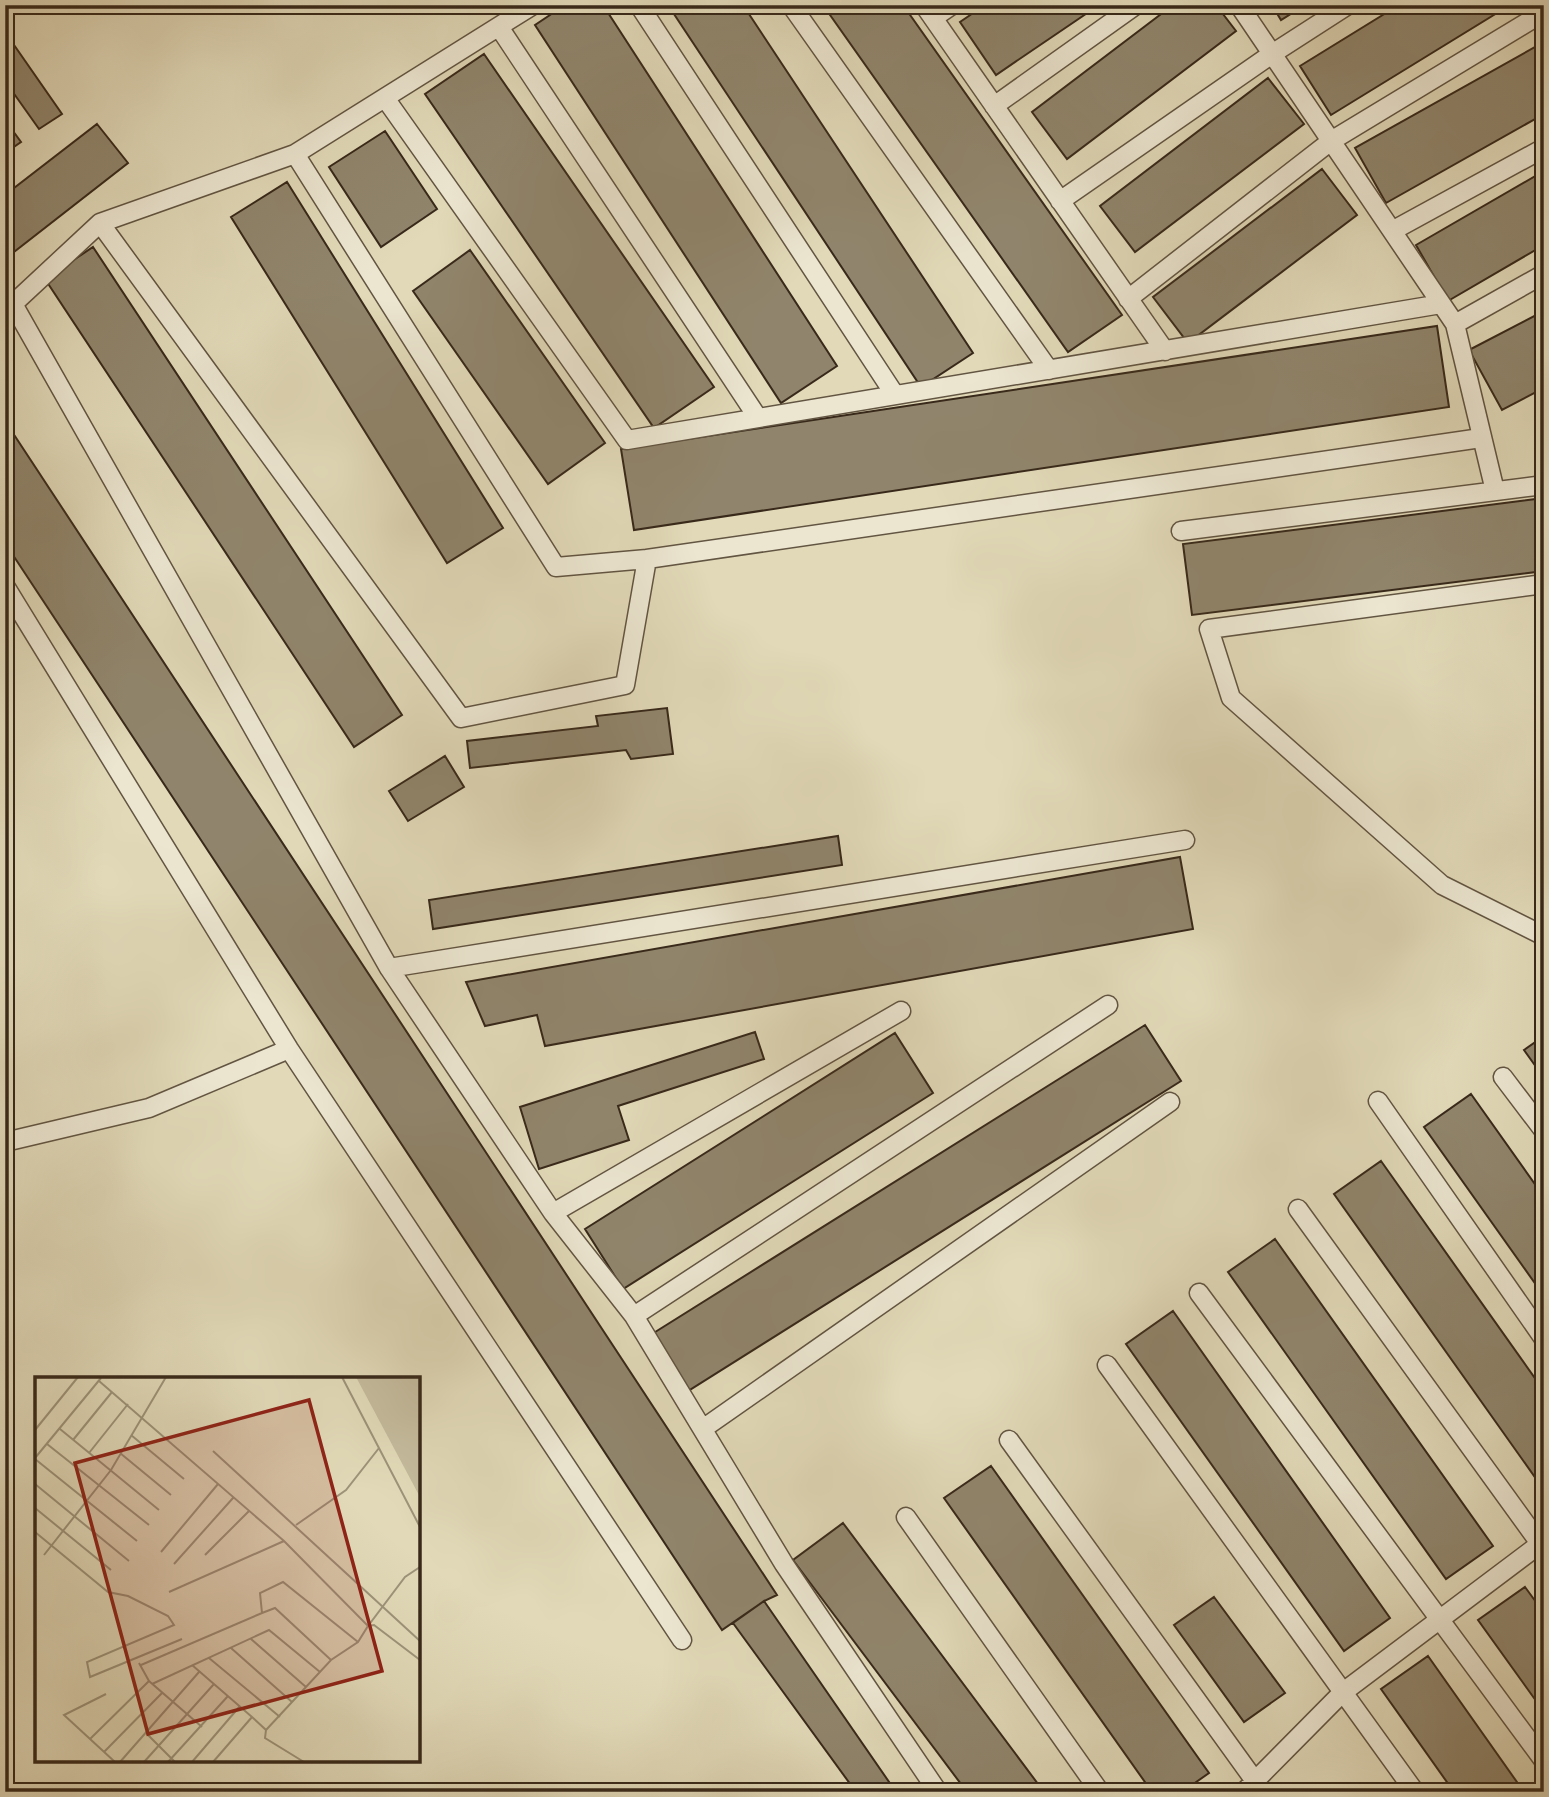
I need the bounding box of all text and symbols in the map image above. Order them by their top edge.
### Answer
inset map [35,1377,420,1762]

